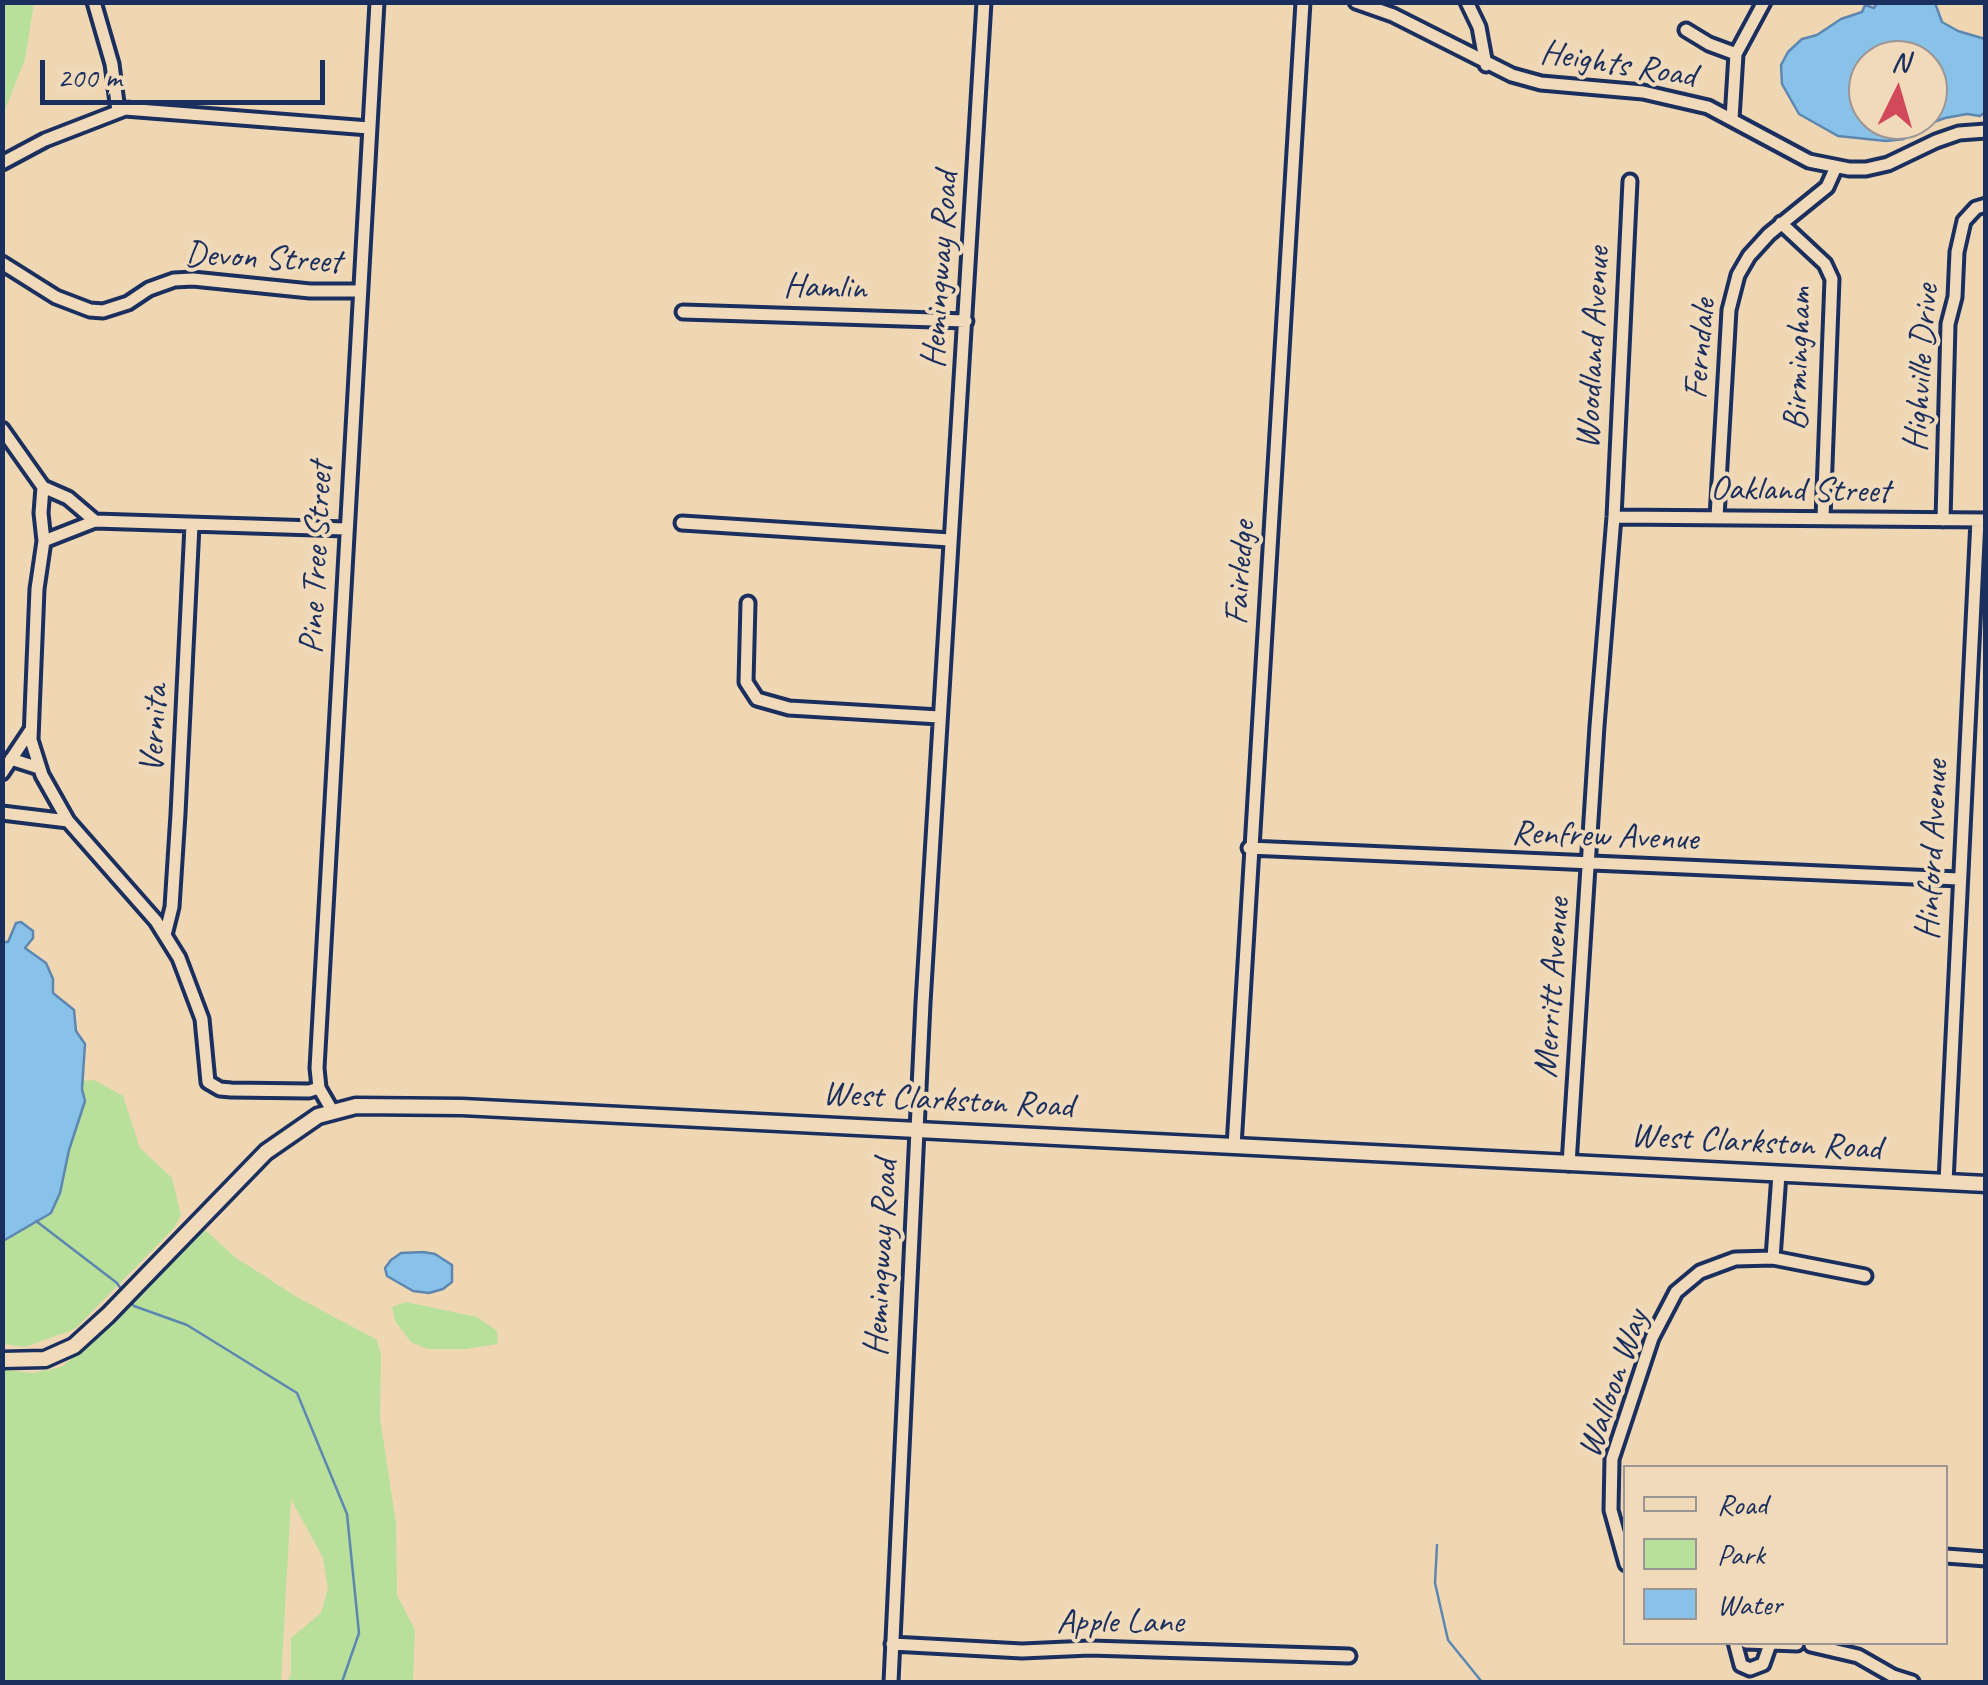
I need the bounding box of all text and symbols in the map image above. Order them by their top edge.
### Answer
street label: Heights Road [1537,32,1699,98]
scale bar [45,40,330,102]
north arrow [1848,40,1948,140]
text: N [1890,43,1911,80]
text: 200 m [57,58,122,96]
street label: Hemingway Road [913,170,969,370]
street label: Devon Street [184,234,342,284]
street label: Woodland Avenue [1568,246,1620,450]
street label: Hamlin [783,266,867,310]
street label: Highville Drive [1895,283,1949,453]
street label: Birmingham [1776,286,1822,432]
street label: Ferndale [1676,297,1726,401]
street label: Pine Tree Street [291,461,343,655]
street label: Oakland Street [1710,468,1890,514]
street label: Fairledge [1216,520,1266,626]
street label: Vernita [132,684,178,774]
street label: Hinford Avenue [1907,759,1959,941]
street label: Renfrew Avenue [1511,813,1699,861]
street label: Merritt Avenue [1526,897,1580,1079]
street label: West Clarkston Road [822,1073,1074,1129]
street label: West Clarkston Road [1630,1115,1882,1171]
street label: Hemingway Road [856,1159,908,1357]
street label: Walloon Way [1569,1305,1659,1463]
legend [1623,1465,1948,1645]
text: Road [1717,1485,1767,1523]
text: Park [1717,1535,1765,1573]
text: Water [1717,1585,1782,1623]
street label: Apple Lane [1056,1602,1184,1644]

